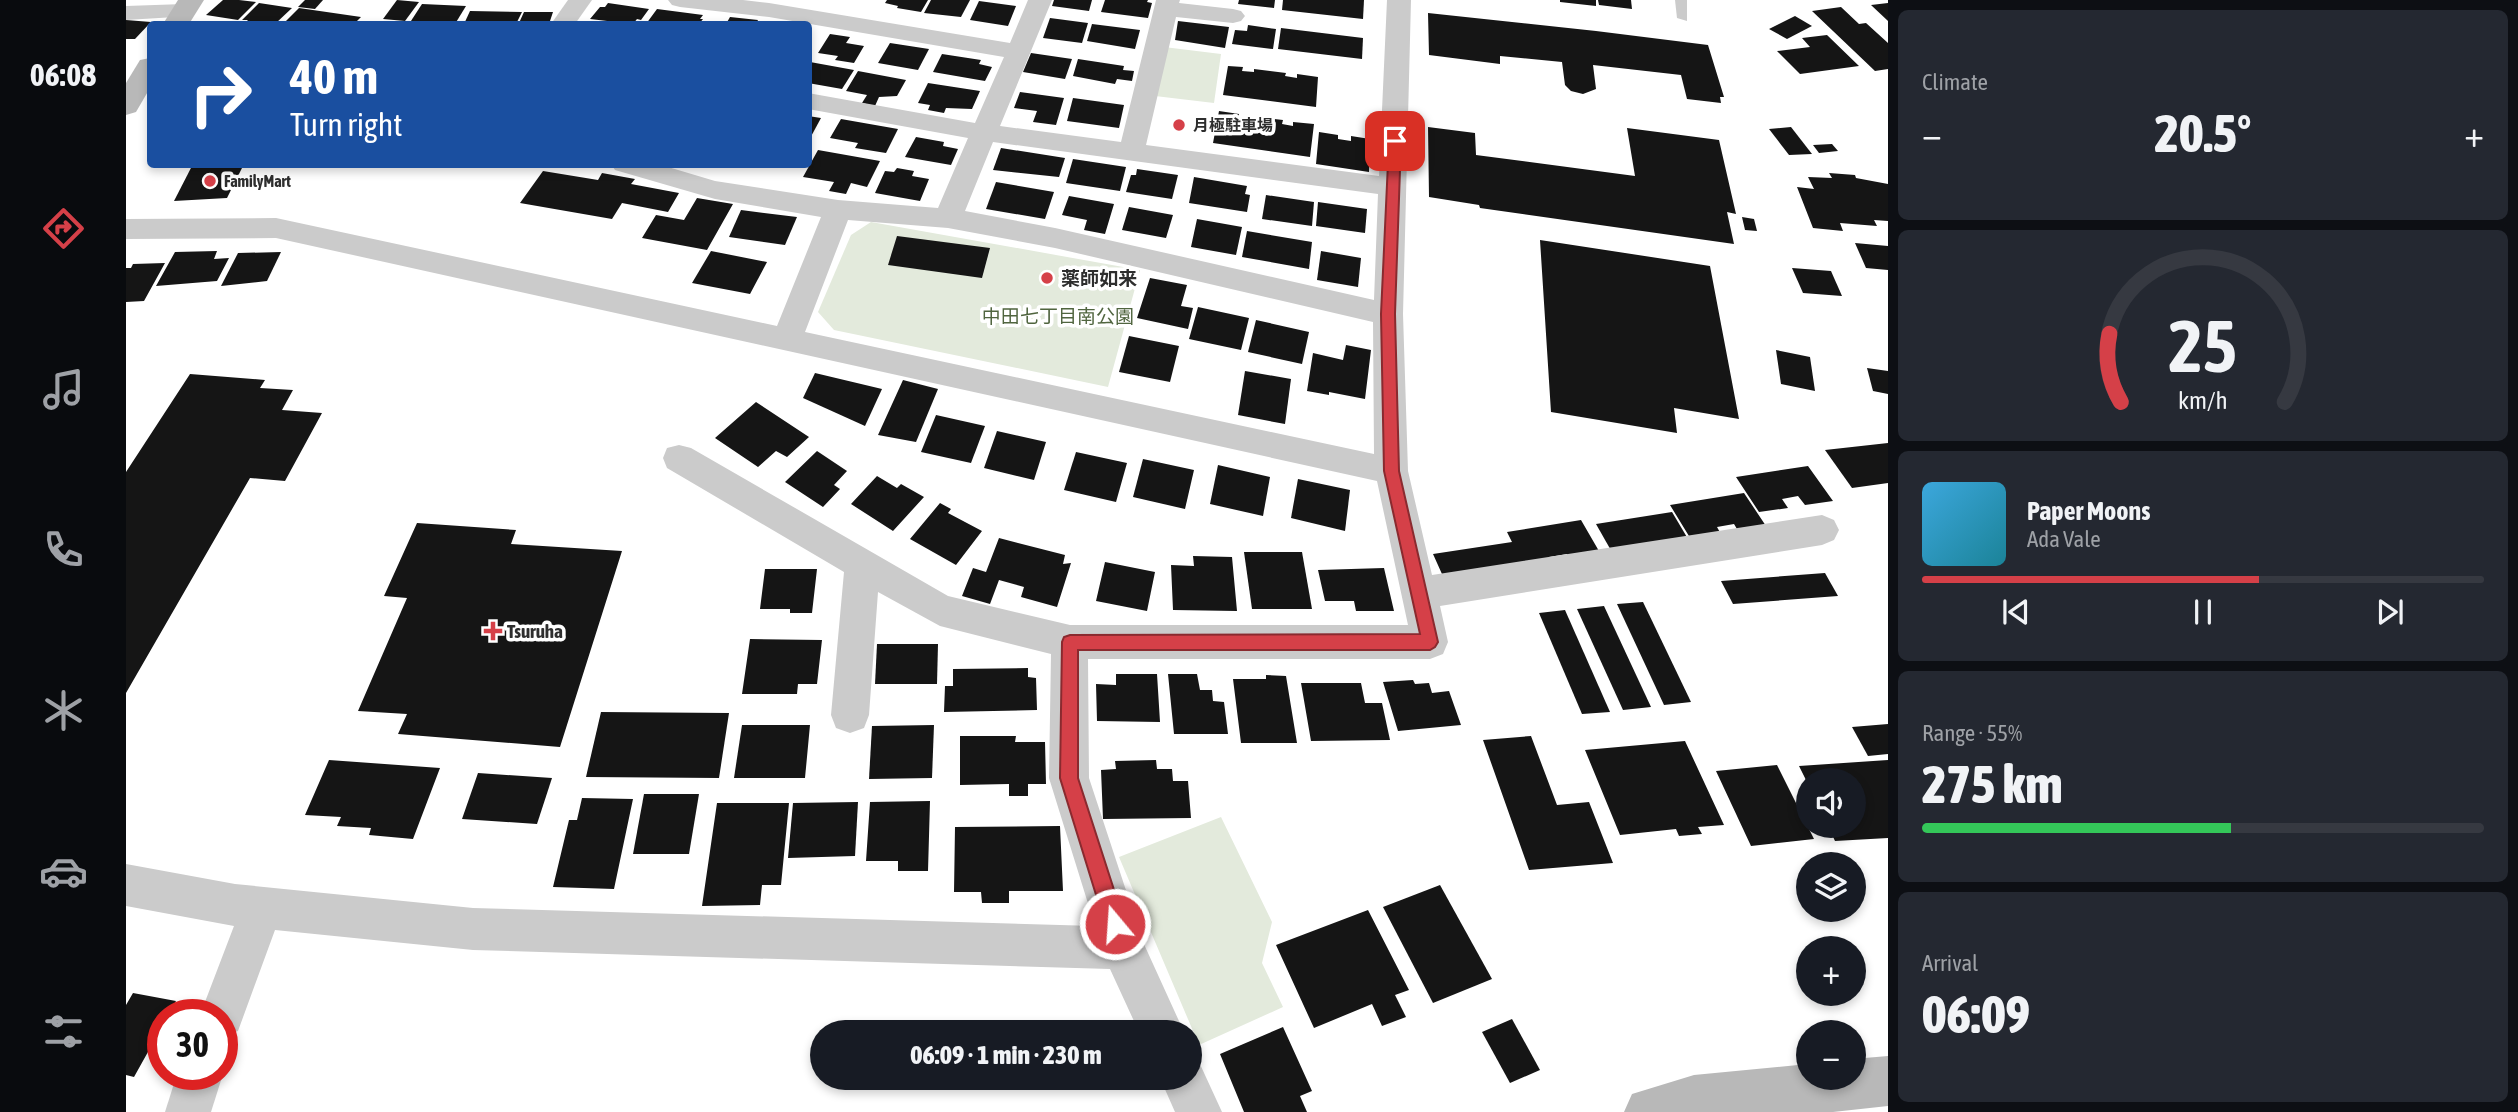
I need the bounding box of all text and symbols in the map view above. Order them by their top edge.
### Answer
text: 40 m [290,48,378,104]
icon: right [175,49,266,140]
text: 06:08 [30,56,96,93]
text: Climate [1922,69,1988,95]
text: 20.5° [2155,103,2251,163]
text: Turn right [290,106,403,143]
pin [1365,111,1425,171]
text: − [1922,112,1942,155]
text: + [2464,112,2484,155]
place label: 月極駐車場 [1193,116,1273,134]
marker: 月極駐車場 [1171,117,1187,133]
icon: arrive [1376,122,1414,160]
place label: FamilyMart [224,172,291,190]
marker: FamilyMart [202,173,218,189]
icon: directions [39,204,88,253]
place label: 薬師如来 [1061,267,1137,289]
marker: 薬師如来 [1039,270,1055,286]
text: 25 [2169,304,2237,387]
park label: 中田七丁目南公園 [982,305,1134,327]
icon: music [39,365,88,414]
text: km/h [2178,385,2228,413]
text: Paper Moons [2027,496,2150,526]
icon: phone [39,525,88,574]
text: Ada Vale [2027,526,2101,552]
icon: previous [1997,593,2035,631]
icon: pause [2184,593,2222,631]
icon: next [2371,593,2409,631]
place label: Tsuruha [507,620,563,642]
marker: Tsuruha [485,623,501,639]
icon: climate [39,686,88,735]
text: Range · 55% [1922,720,2022,746]
text: 275 km [1922,754,2063,814]
map controls [1796,768,1866,1090]
button: sound [1796,768,1866,838]
icon: car [39,847,88,896]
button: layers [1796,852,1866,922]
position arrow [1078,887,1152,961]
button: + [1796,936,1866,1006]
text: Arrival [1922,950,1978,976]
text: 06:09 [1922,984,2030,1044]
speed limit sign: 30 [147,999,238,1090]
icon: filters [39,1007,88,1056]
button: − [1796,1020,1866,1090]
text: 06:09 · 1 min · 230 m [910,1040,1102,1070]

